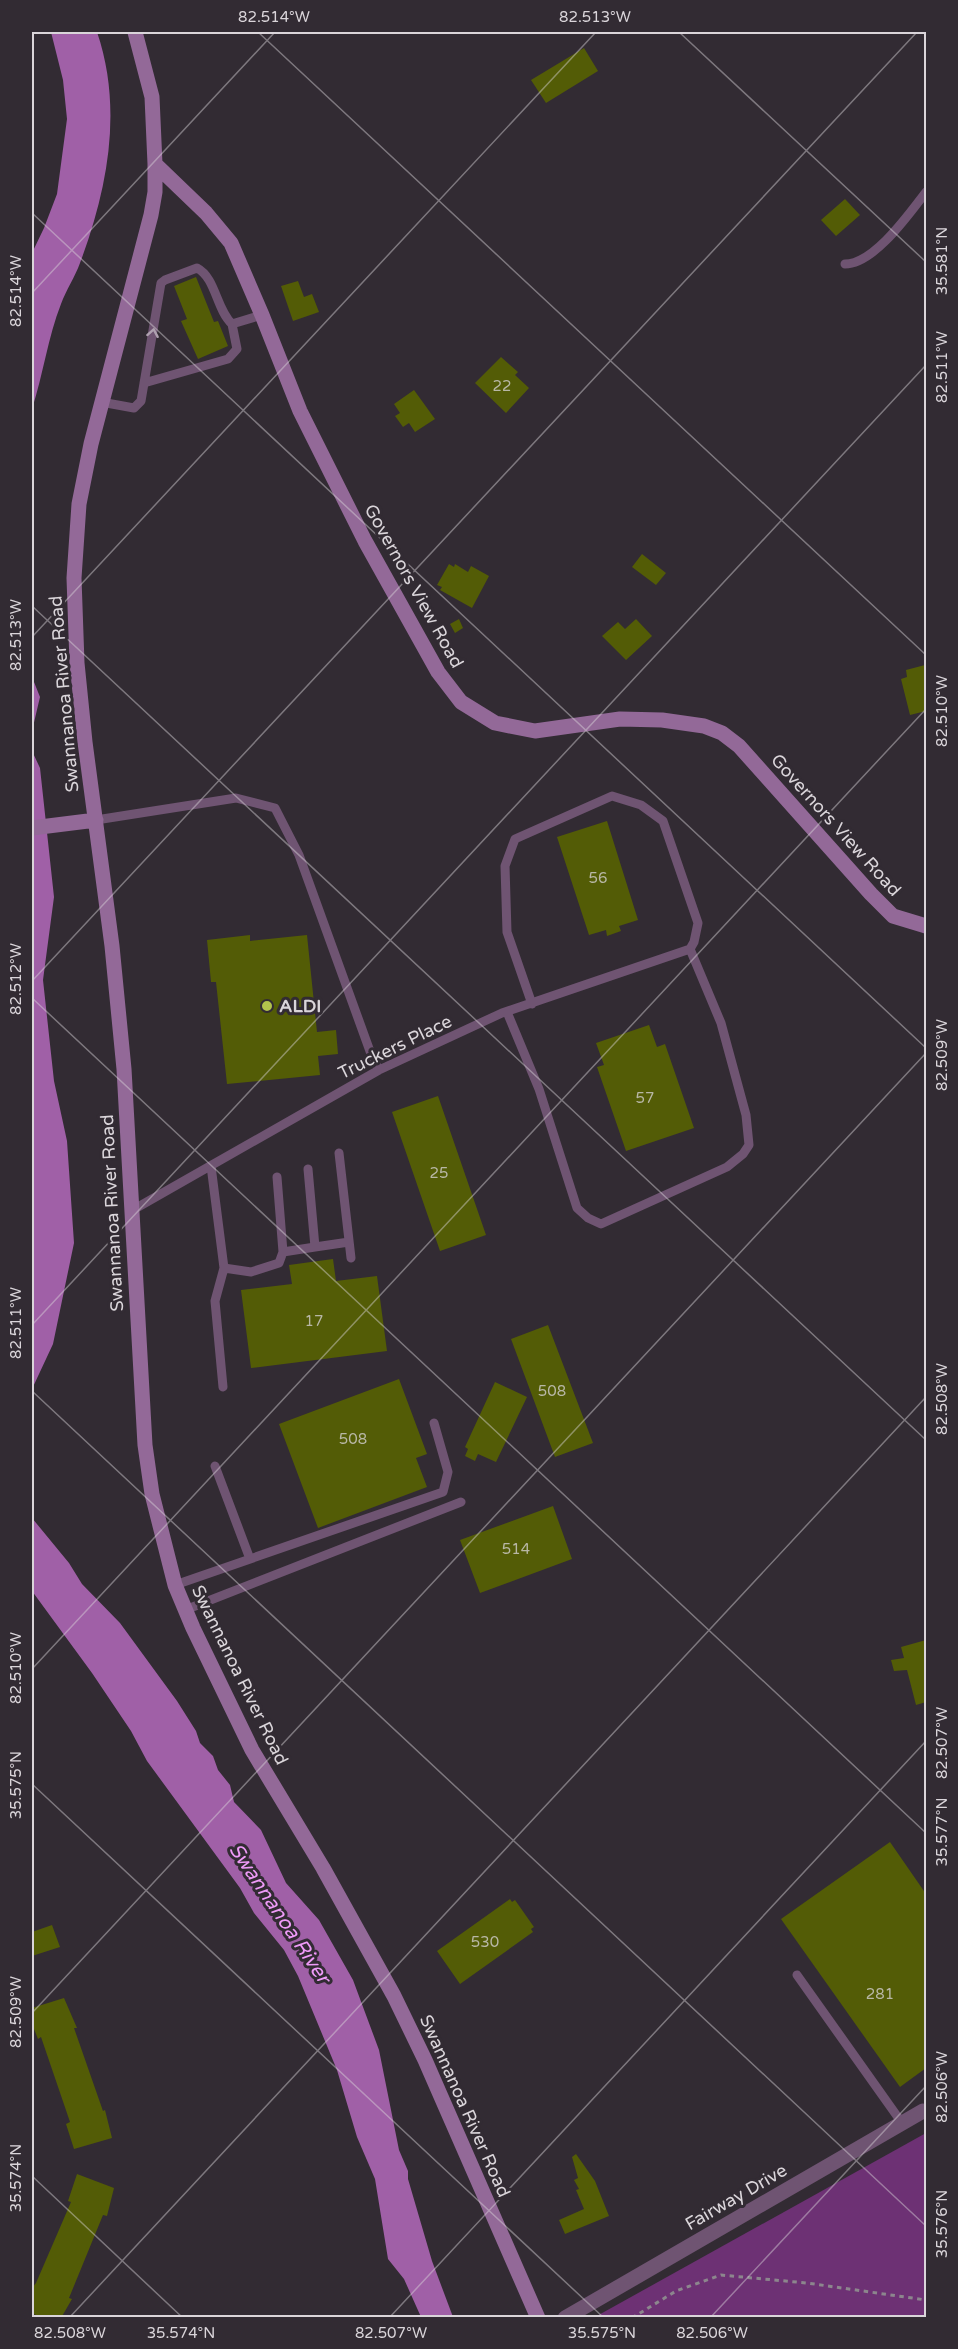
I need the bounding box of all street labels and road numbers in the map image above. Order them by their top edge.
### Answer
street label: Governors View Road [360,500,468,672]
street label: Swannanoa River Road [44,595,84,793]
street label: Governors View Road [766,749,906,901]
street label: Truckers Place [335,1010,455,1084]
street label: Swannanoa River Road [96,1114,128,1312]
street label: Swannanoa River Road [187,1582,293,1768]
street label: Swannanoa River Road [415,2011,515,2201]
street label: Fairway Drive [681,2159,791,2235]

